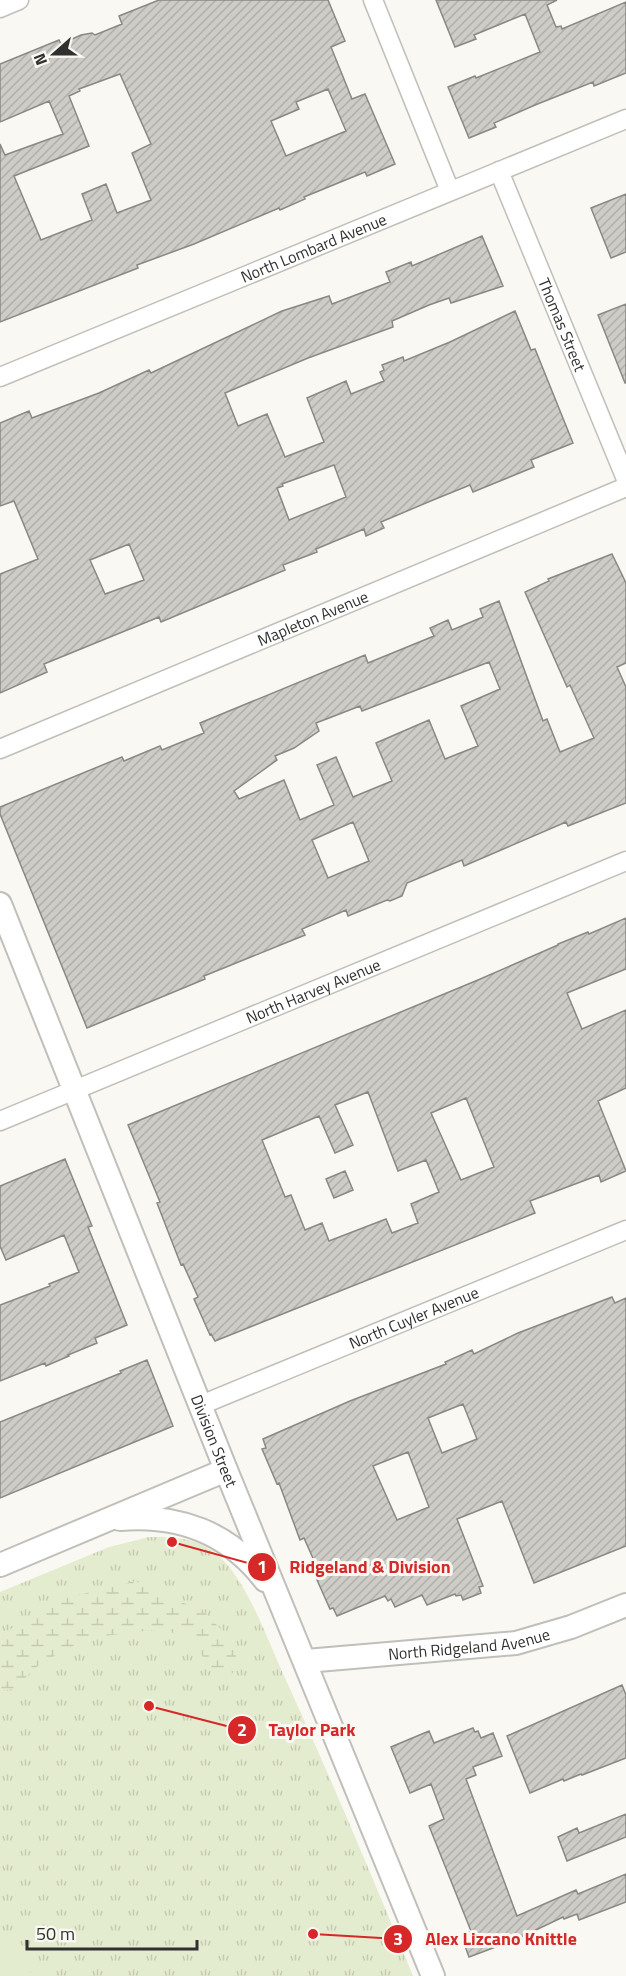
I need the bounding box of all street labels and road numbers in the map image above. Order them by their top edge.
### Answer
street label: North Lombard Avenue [237,207,390,289]
street label: Thomas Street [532,274,592,375]
street label: Mapleton Avenue [254,584,372,652]
street label: North Harvey Avenue [242,952,384,1030]
street label: North Cuyler Avenue [345,1280,482,1355]
street label: Division Street [185,1391,244,1491]
street label: North Ridgeland Avenue [387,1622,553,1666]

